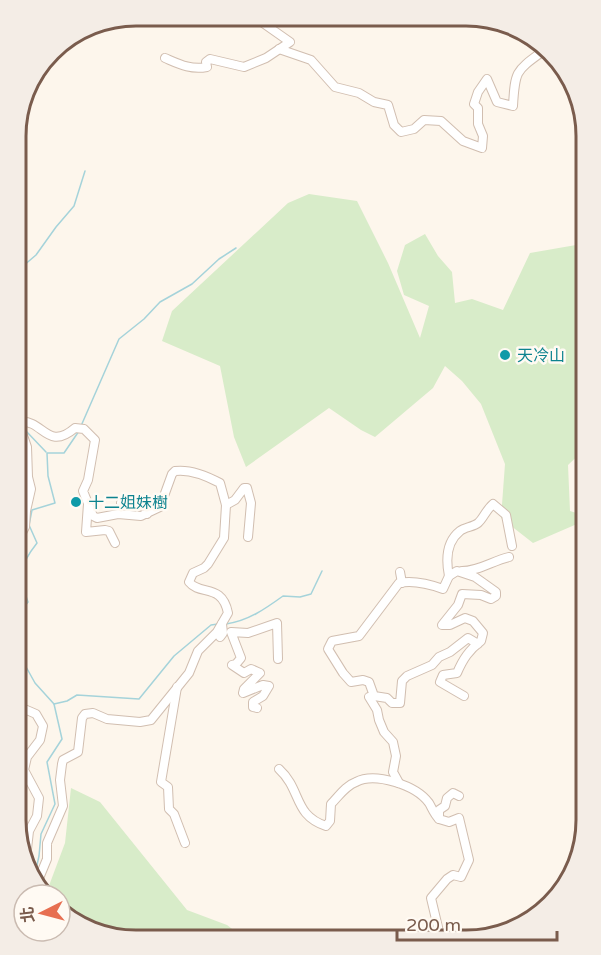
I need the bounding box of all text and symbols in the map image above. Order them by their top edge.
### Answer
place label: 天冷山 [517,346,565,366]
marker: 天冷山 [498,348,512,362]
place label: 十二姐妹樹 [88,493,168,513]
marker: 十二姐妹樹 [69,495,83,509]
north arrow [12,883,72,943]
scale bar [397,904,558,942]
text: 北 [17,905,39,923]
text: 200 m [406,914,461,936]

